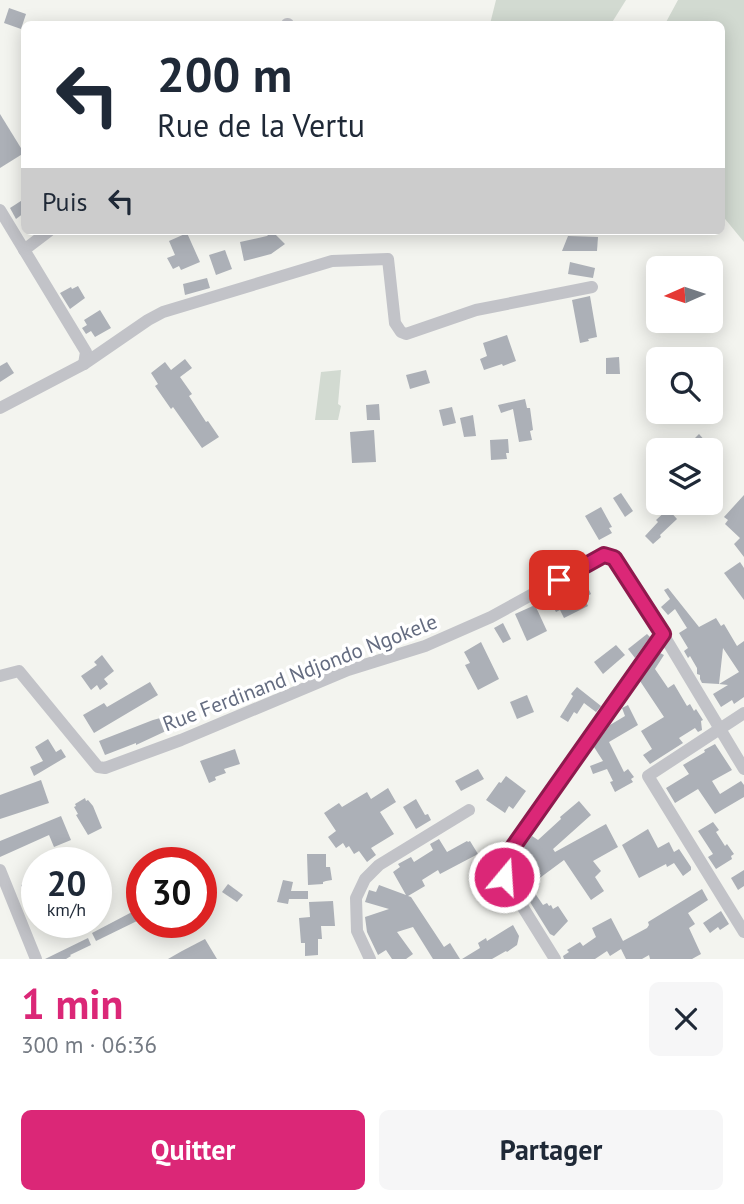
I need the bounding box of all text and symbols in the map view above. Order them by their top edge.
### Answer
text: 200 m [157,42,292,106]
icon: left [42,49,133,140]
text: Rue de la Vertu [157,104,365,146]
icon: left [102,182,140,220]
text: Puis [42,185,88,218]
north arrow [646,256,723,332]
map controls [646,256,723,515]
button: search [646,347,723,424]
button: layers [646,438,723,515]
pin [529,550,589,610]
icon: arrive [540,561,578,599]
street label: Rue Ferdinand Ndjondo Ngokele [159,608,441,737]
position arrow [467,840,541,914]
speed limit sign: 30 [126,847,217,938]
text: 20 [47,860,86,906]
text: km/h [47,898,86,921]
text: 1 min [21,976,123,1031]
button: close [649,982,723,1056]
text: 300 m · 06:36 [21,1030,157,1059]
button: Quitter [21,1110,365,1190]
button: Partager [379,1110,723,1190]

